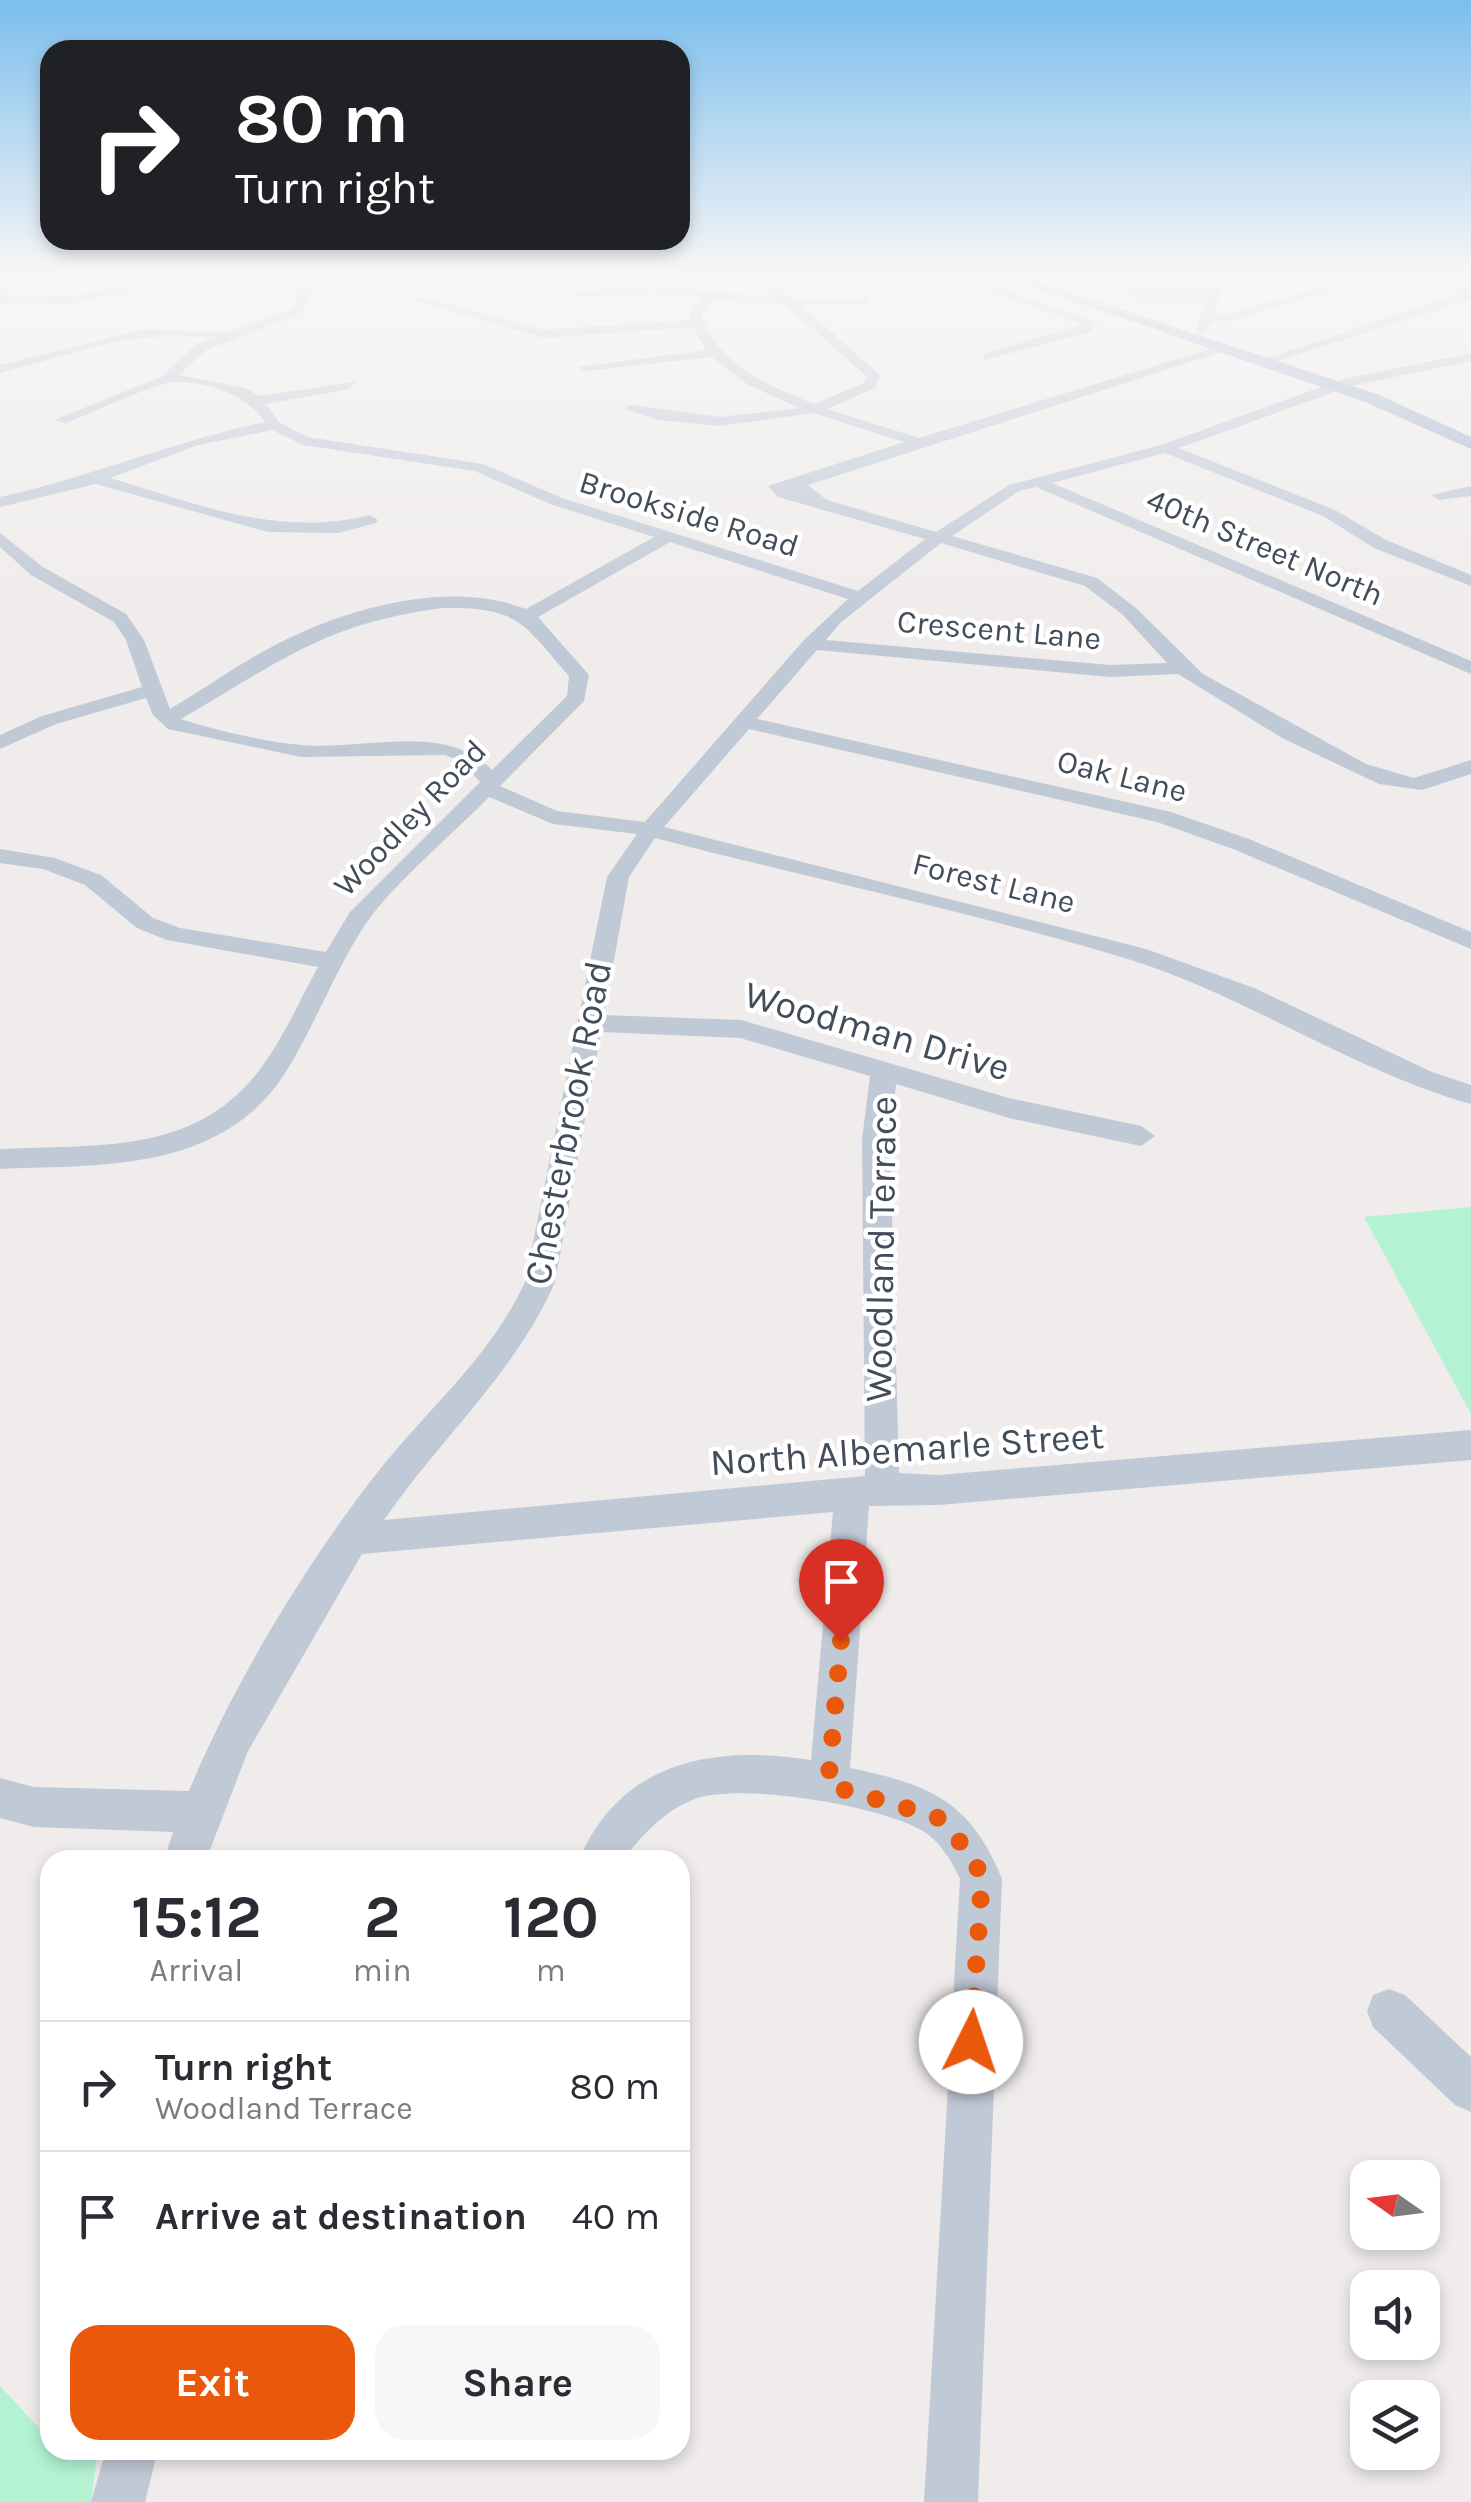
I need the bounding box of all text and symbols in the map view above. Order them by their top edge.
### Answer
text: 80 m [235,78,409,160]
icon: right [70,80,200,210]
text: Turn right [235,162,435,214]
street label: Brookside Road [575,463,803,565]
street label: 40th Street North [1141,480,1389,614]
street label: Crescent Lane [895,603,1103,657]
street label: Woodley Road [326,732,494,904]
street label: Oak Lane [1053,742,1191,810]
street label: Forest Lane [909,845,1079,921]
street label: Chesterbrook Road [515,957,621,1289]
street label: Woodman Drive [739,972,1015,1090]
street label: Woodland Terrace [856,1096,906,1402]
street label: North Albemarle Street [708,1413,1106,1485]
pin [799,1539,884,1642]
icon: arrive [814,1554,869,1609]
text: 15:12 [131,1882,262,1952]
text: 2 [364,1882,400,1952]
text: 120 [503,1882,599,1952]
text: Arrival [150,1952,243,1989]
text: min [353,1952,412,1989]
text: m [536,1952,566,1989]
position arrow [919,1990,1023,2094]
text: Turn right [155,2045,332,2090]
icon: right [70,2059,125,2114]
text: 80 m [570,2064,660,2109]
text: Woodland Terrace [155,2090,413,2127]
north arrow [1350,2160,1440,2250]
map controls [1350,2160,1440,2470]
icon: arrive [70,2189,125,2244]
text: Arrive at destination [155,2194,527,2239]
text: 40 m [572,2194,660,2239]
button: sound [1350,2270,1440,2360]
button: Exit [70,2325,355,2440]
button: Share [375,2325,660,2440]
button: layers [1350,2380,1440,2470]

